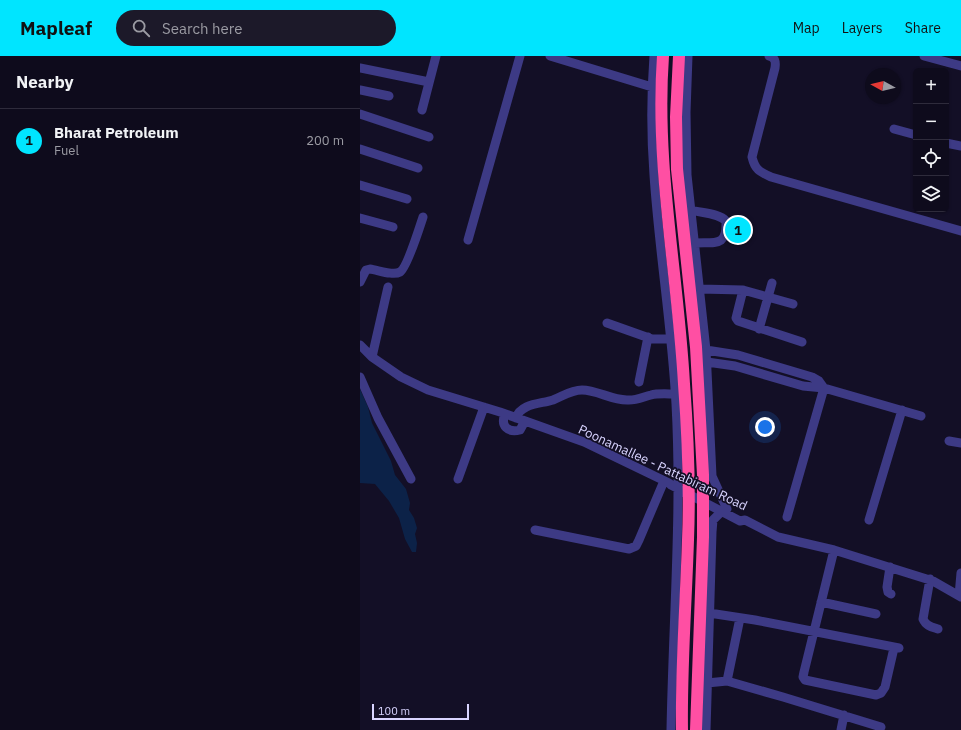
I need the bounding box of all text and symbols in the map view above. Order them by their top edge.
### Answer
search box [116,10,396,46]
text: Mapleaf [20,16,92,40]
icon: search [130,17,152,39]
text: Search here [162,19,242,38]
text: Map [793,19,820,37]
text: Layers [842,19,883,37]
text: Share [905,19,941,37]
north arrow [865,68,901,104]
map controls [913,68,949,212]
button: + [913,68,949,104]
text: Nearby [16,71,74,93]
button: − [913,104,949,140]
text: Bharat Petroleum [54,123,179,142]
text: 1 [25,132,33,149]
text: 200 m [306,132,344,149]
button: locate [913,140,949,176]
text: Fuel [54,142,79,159]
button: layers [913,176,949,212]
pin: 1 [725,215,751,245]
your location [755,417,775,437]
street label: Poonamallee - Pattabiram Road [575,421,750,514]
scale bar [372,702,469,721]
text: 100 m [378,704,410,718]

